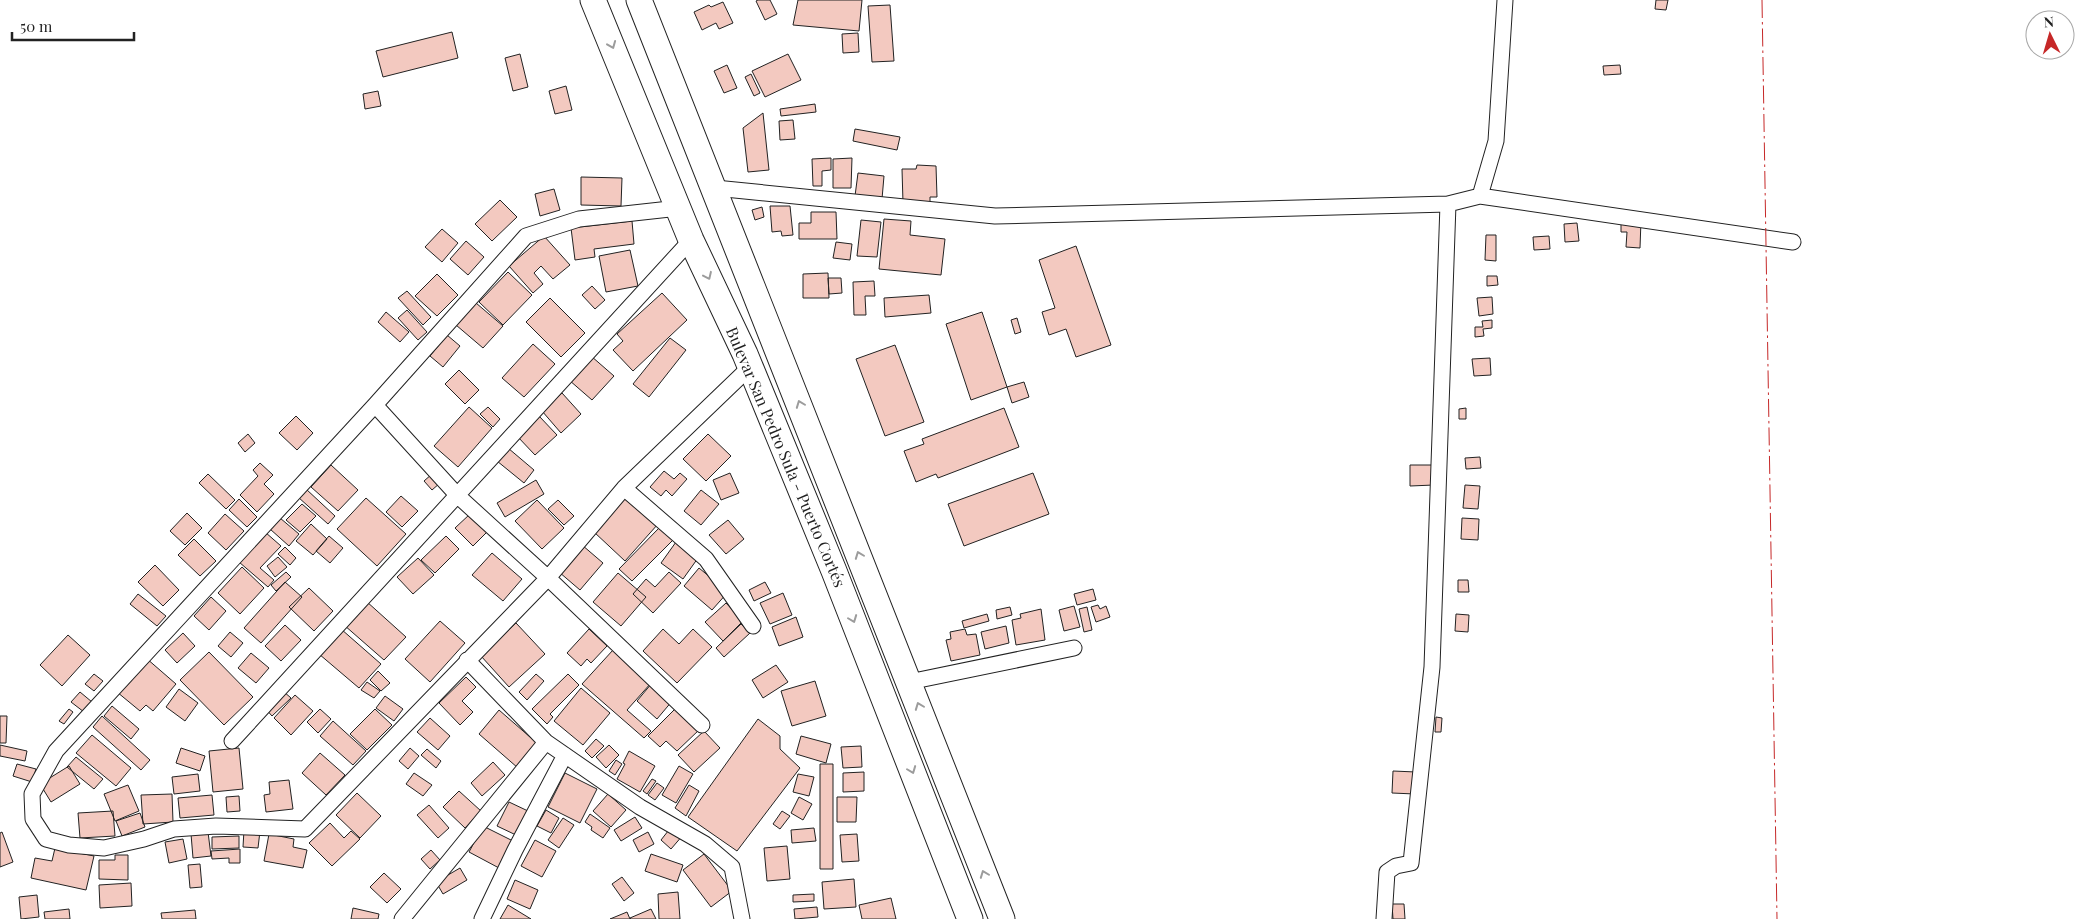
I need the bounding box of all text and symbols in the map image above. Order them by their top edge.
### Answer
scale bar [12,10,135,42]
north arrow [2025,10,2075,60]
text: N [2043,12,2055,31]
text: 50 m [20,16,53,36]
one-way arrow [606,40,616,49]
one-way arrow [702,271,713,280]
street label: Bulevar San Pedro Sula - Puerto Cortés [722,323,851,590]
one-way arrow [796,400,806,408]
one-way arrow [855,551,865,560]
one-way arrow [847,614,857,623]
one-way arrow [914,702,925,711]
one-way arrow [906,765,916,774]
one-way arrow [980,870,990,878]

